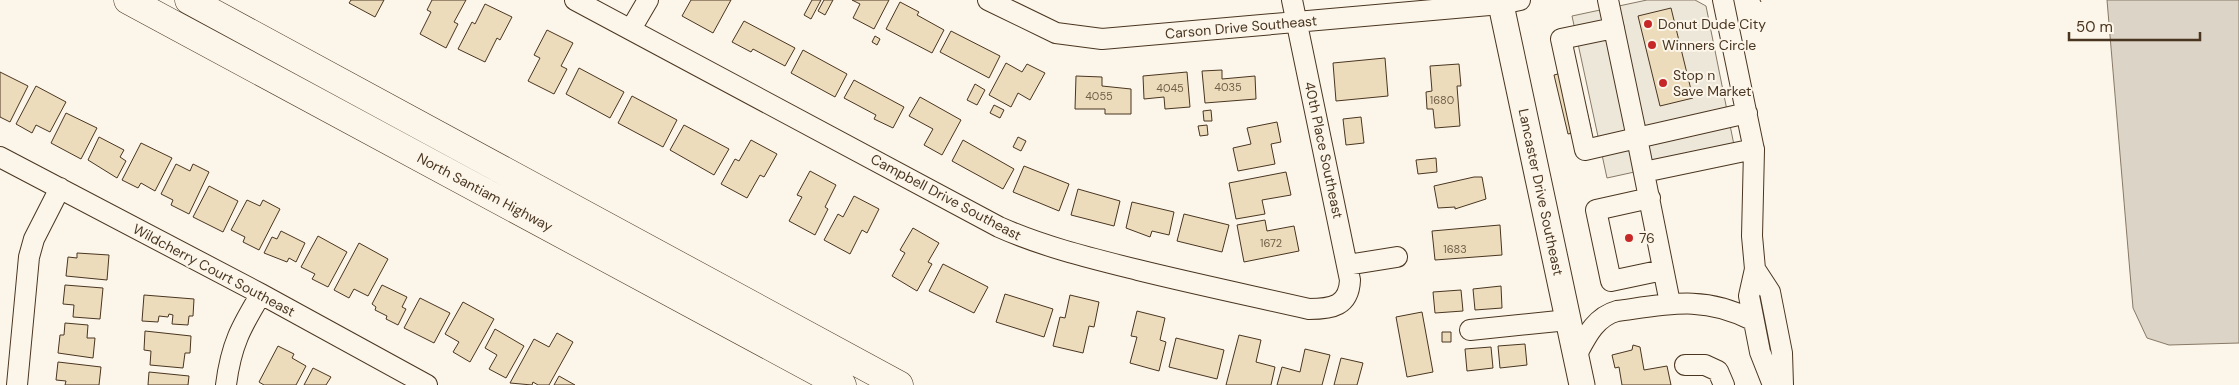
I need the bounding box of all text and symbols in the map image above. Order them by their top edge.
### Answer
scale bar [2069,10,2200,42]
street label: Carson Drive Southeast [1164,11,1318,43]
place label: Donut Dude City [1658,15,1766,33]
text: 50 m [2076,17,2113,37]
marker: Donut Dude City [1642,18,1654,30]
place label: Winners Circle [1662,36,1756,54]
marker: Winners Circle [1646,39,1658,51]
place label: Stop n Save Market [1673,66,1752,100]
marker: Stop n Save Market [1657,77,1669,89]
house number: 4035 [1214,80,1242,94]
street label: 40th Place Southeast [1301,80,1347,220]
house number: 4045 [1156,81,1184,95]
house number: 4055 [1085,89,1113,103]
house number: 1680 [1430,93,1454,107]
street label: Lancaster Drive Southeast [1515,107,1567,277]
street label: North Santiam Highway [414,149,556,236]
street label: Campbell Drive Southeast [868,150,1024,244]
street label: Wildcherry Court Southeast [130,220,298,320]
place label: 76 [1639,229,1655,247]
marker: 76 [1623,232,1635,244]
house number: 1672 [1260,236,1282,250]
house number: 1683 [1443,242,1467,256]

